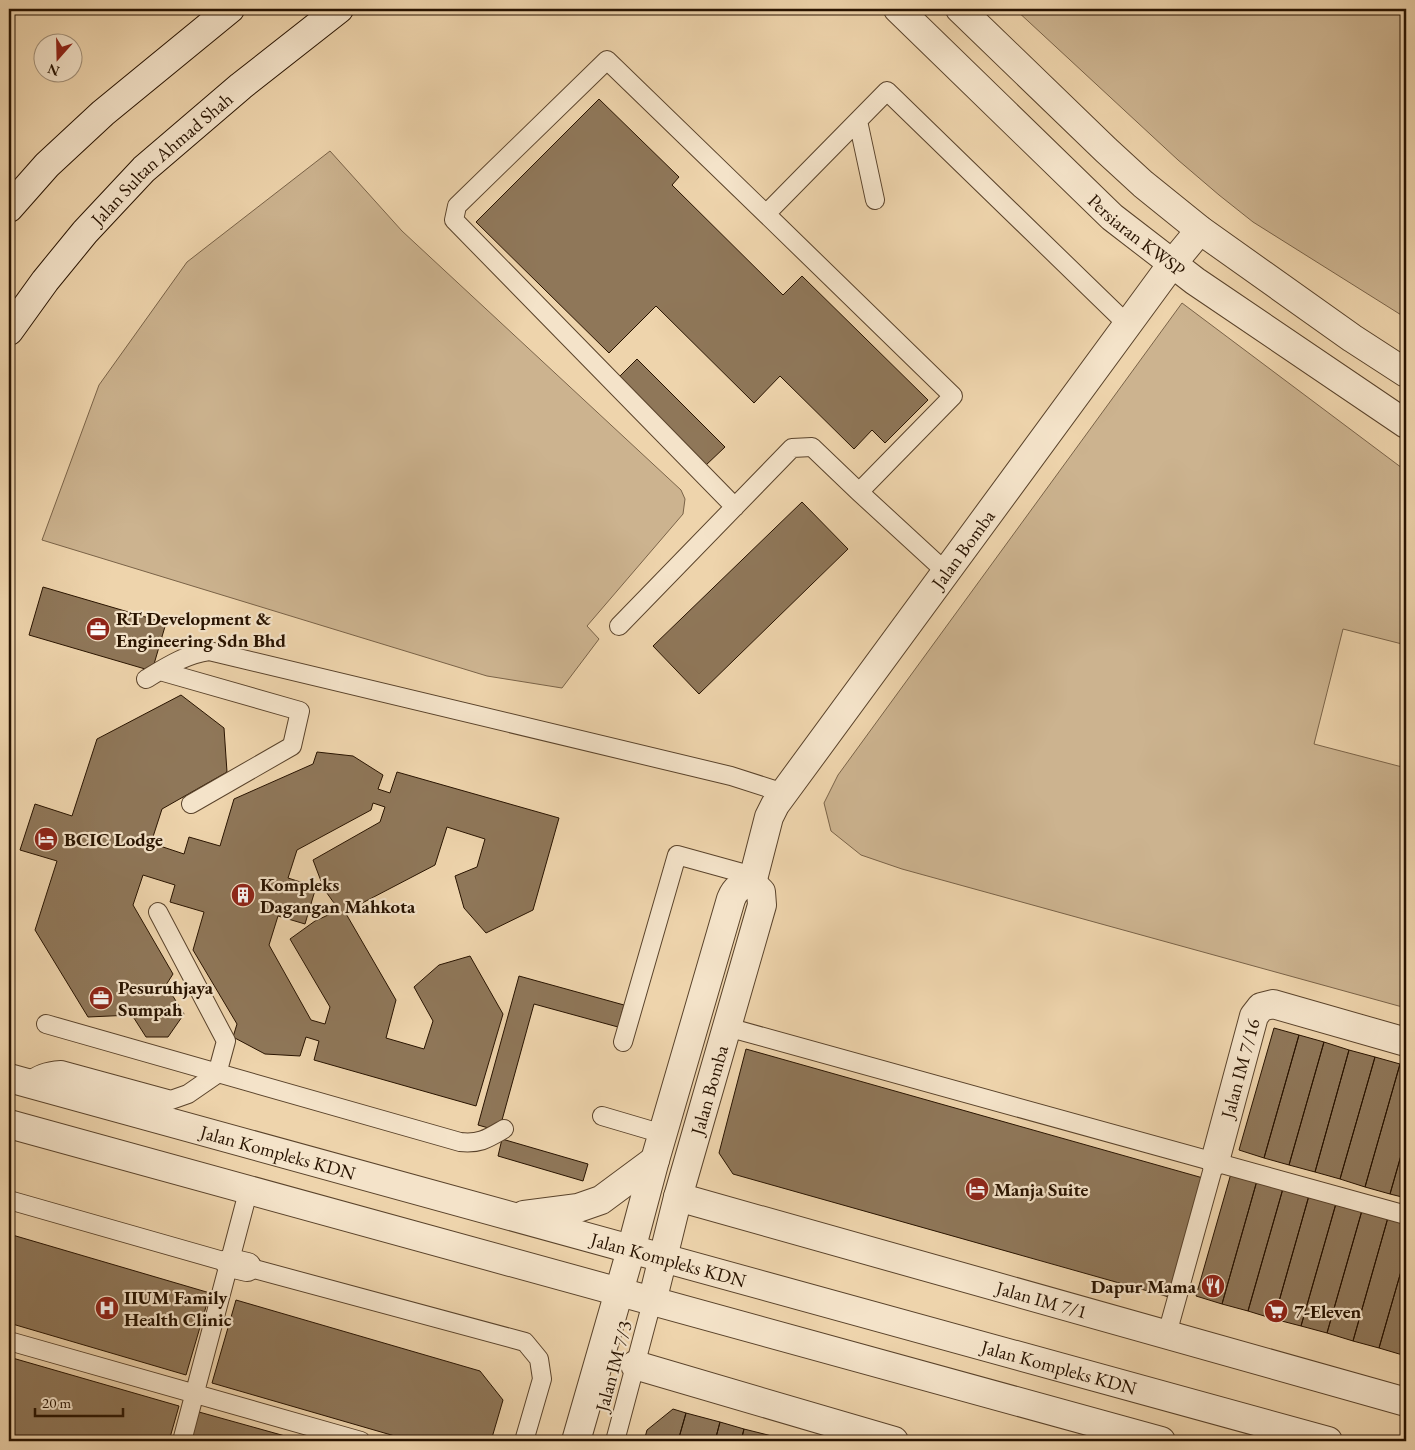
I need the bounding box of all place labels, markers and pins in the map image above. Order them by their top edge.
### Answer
place label: RT Development & Engineering Sdn Bhd [116,606,286,653]
office icon: RT Development & Engineering Sdn Bhd [85,616,111,642]
hotel icon: BCIC Lodge [33,826,59,852]
place label: BCIC Lodge [64,827,163,852]
place label: Kompleks Dagangan Mahkota [260,872,416,919]
building icon: Kompleks Dagangan Mahkota [230,882,256,908]
place label: Pesuruhjaya Sumpah [118,975,214,1022]
office icon: Pesuruhjaya Sumpah [88,985,114,1011]
hotel icon: Manja Suite [964,1176,990,1202]
place label: Manja Suite [994,1177,1089,1202]
restaurant icon: Dapur Mama [1200,1273,1226,1299]
place label: Dapur Mama [1091,1274,1197,1299]
place label: IIUM Family Health Clinic [124,1285,232,1332]
hospital icon: IIUM Family Health Clinic [94,1295,120,1321]
supermarket icon: 7-Eleven [1263,1298,1289,1324]
place label: 7-Eleven [1294,1299,1362,1324]

